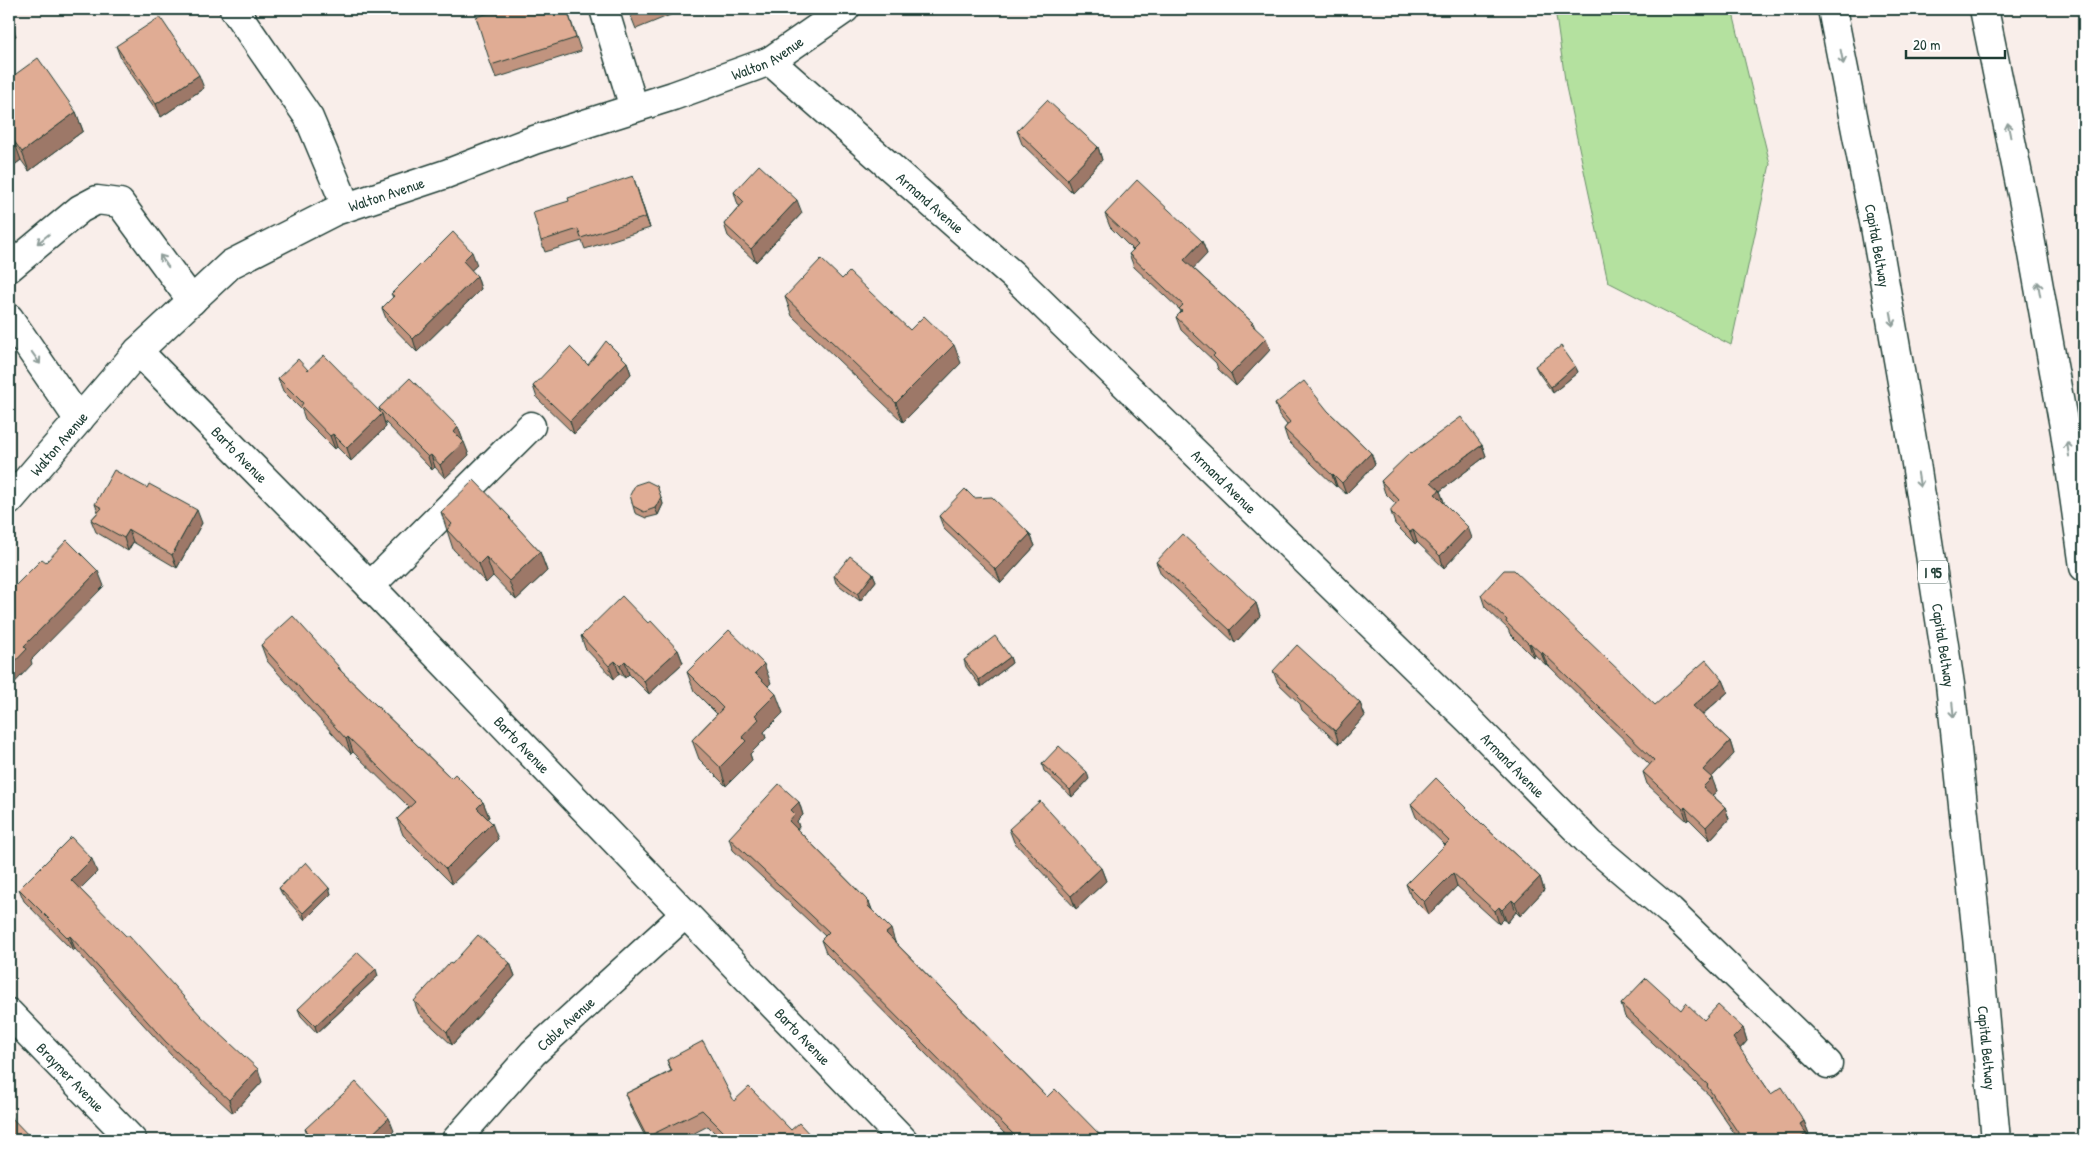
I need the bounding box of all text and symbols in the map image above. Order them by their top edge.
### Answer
scale bar [1906,28,2004,60]
street label: Walton Avenue [728,31,807,85]
text: 20 m [1913,34,1940,55]
one-way arrow [1837,48,1847,64]
one-way arrow [2004,122,2013,138]
street label: Armand Avenue [892,167,969,238]
street label: Walton Avenue [346,171,427,216]
street label: Capital Beltway [1860,202,1896,289]
one-way arrow [37,234,50,245]
one-way arrow [159,254,169,268]
one-way arrow [2034,282,2044,298]
one-way arrow [1887,311,1897,327]
one-way arrow [31,351,41,365]
street label: Walton Avenue [25,407,92,480]
street label: Barto Avenue [207,421,273,487]
one-way arrow [2062,441,2072,457]
street label: Armand Avenue [1187,445,1261,518]
one-way arrow [1914,471,1924,487]
road number: I 95 [1918,560,1948,584]
street label: Capital Beltway [1927,602,1961,688]
one-way arrow [1948,701,1958,717]
street label: Barto Avenue [490,711,555,778]
street label: Armand Avenue [1476,728,1550,802]
street label: Cable Avenue [532,991,599,1055]
street label: Barto Avenue [771,1003,836,1069]
street label: Capital Beltway [1973,1005,2002,1091]
street label: Braymer Avenue [32,1038,109,1116]

